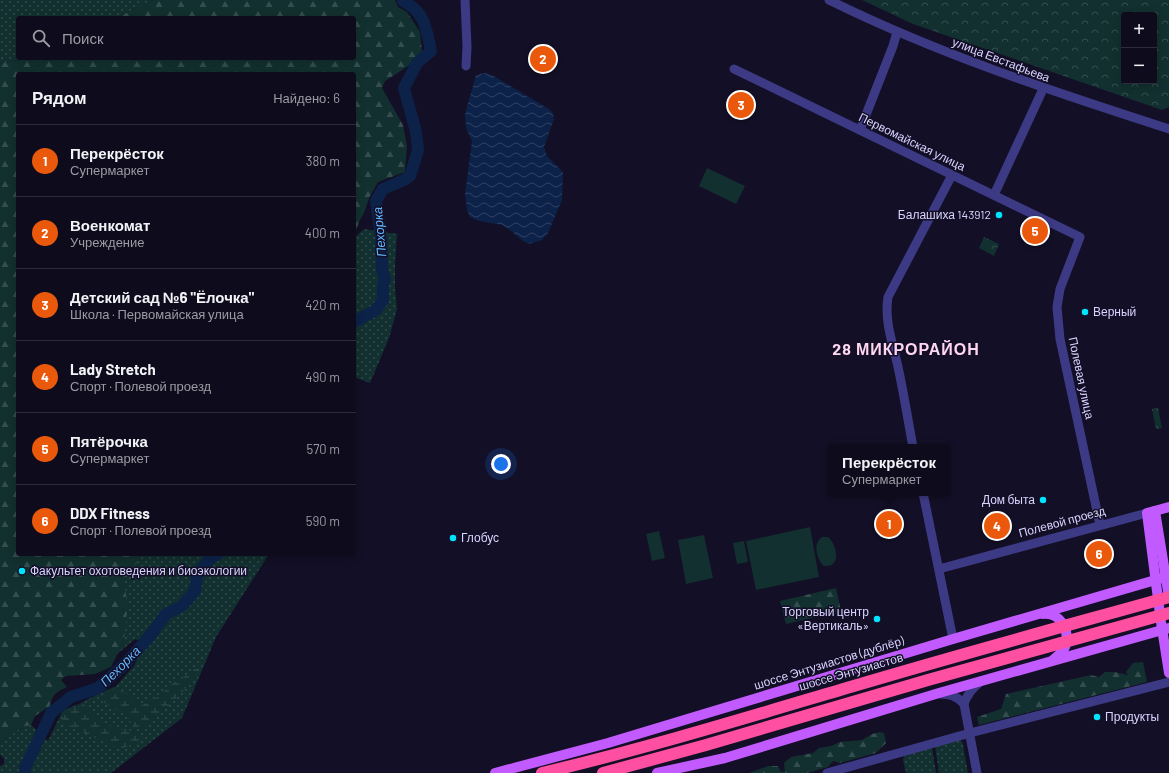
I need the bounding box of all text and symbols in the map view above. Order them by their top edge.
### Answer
map controls [1121,12,1157,84]
button: + [1121,12,1157,48]
search box [16,16,356,60]
icon: search [30,27,52,49]
text: Поиск [62,29,104,47]
street label: улица Евстафьева [950,34,1052,85]
pin: 2 [530,44,556,74]
button: − [1121,48,1157,84]
text: Рядом [32,87,87,107]
text: Найдено: 6 [273,90,340,106]
pin: 3 [728,90,754,120]
street label: Первомайская улица [857,109,968,174]
text: Перекрёсток [70,144,164,162]
text: 1 [43,153,47,169]
text: 380 m [306,153,340,169]
text: Супермаркет [70,162,149,178]
water label: Пехорка [369,206,389,258]
place label: Балашиха 143912 [898,207,991,221]
marker: Балашиха 143912 [994,210,1004,220]
text: Военкомат [70,216,150,234]
pin: 5 [1022,216,1048,246]
text: 2 [41,225,49,241]
text: 400 m [305,225,340,241]
text: Учреждение [70,234,145,250]
text: Детский сад №6 "Ёлочка" [70,288,254,306]
text: 3 [41,297,49,313]
text: 420 m [305,297,340,313]
place label: Верный [1093,304,1136,319]
text: Школа · Первомайская улица [70,306,244,322]
marker: Верный [1080,307,1090,317]
street label: Полевая улица [1065,335,1098,421]
district label: 28 МИКРОРАЙОН [832,339,980,358]
text: Lady Stretch [70,360,156,378]
text: 4 [41,369,49,385]
text: 490 m [305,369,340,385]
text: Спорт · Полевой проезд [70,378,211,394]
text: Пятёрочка [70,432,148,450]
text: 5 [41,441,49,457]
text: 570 m [306,441,340,457]
popup [828,444,950,496]
text: Супермаркет [70,450,149,466]
text: Перекрёсток [842,453,936,471]
your location [491,454,511,474]
text: Супермаркет [842,471,921,487]
place label: Дом быта [982,492,1035,507]
marker: Дом быта [1038,495,1048,505]
street label: Полевой проезд [1017,503,1107,540]
text: DDX Fitness [70,504,150,522]
pin: 1 [876,509,902,539]
pin: 4 [984,511,1010,541]
text: 6 [42,513,48,529]
text: 590 m [306,513,340,529]
text: Спорт · Полевой проезд [70,522,211,538]
place label: Глобус [461,530,499,545]
marker: Глобус [448,533,458,543]
pin: 6 [1086,539,1112,569]
place label: Факультет охотоведения и биоэкологии [30,563,247,578]
marker: Факультет охотоведения и биоэкологии [17,566,27,576]
place label: Торговый центр «Вертикаль» [782,604,869,633]
marker: Торговый центр «Вертикаль» [872,614,882,624]
street label: шоссе Энтузиастов (дублёр) [752,633,906,693]
water label: Пехорка [97,643,143,689]
street label: шоссе Энтузиастов [797,650,905,694]
place label: Продукты [1105,709,1159,724]
marker: Продукты [1092,712,1102,722]

